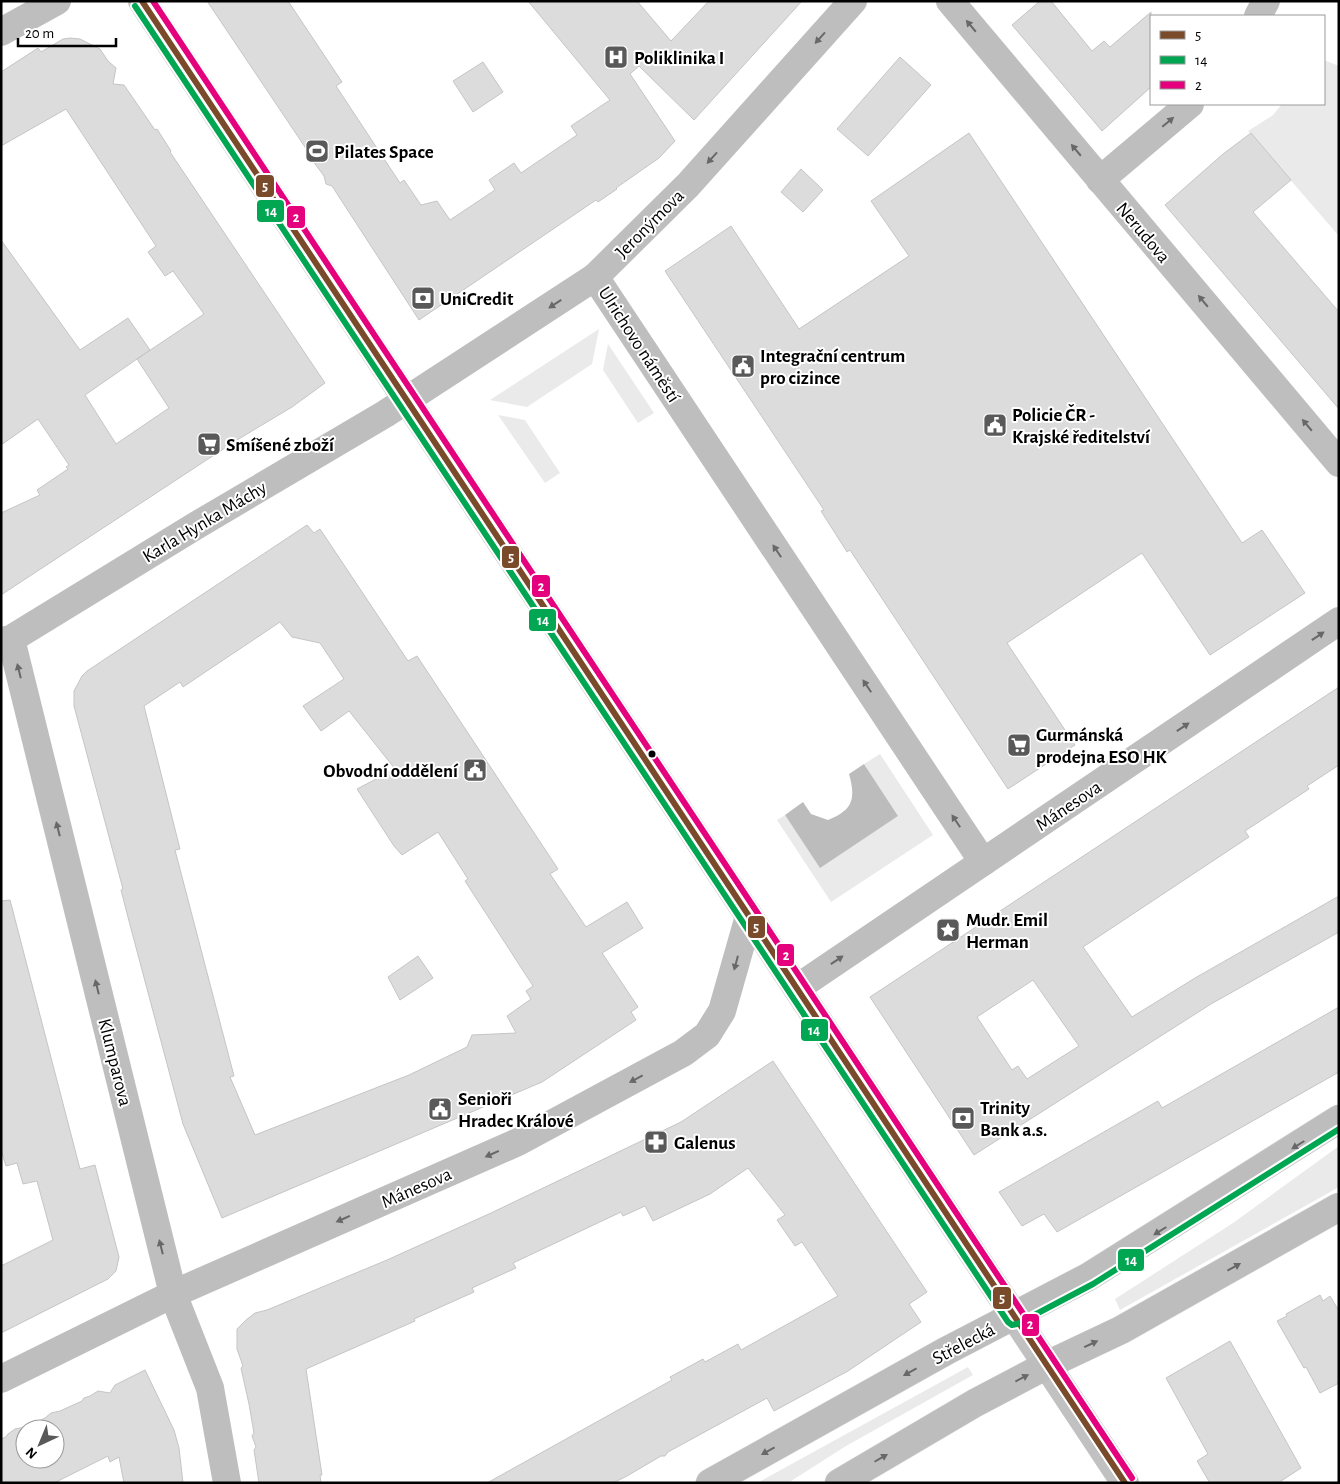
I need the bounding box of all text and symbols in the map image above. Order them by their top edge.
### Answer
scale bar [18,15,115,47]
legend [1150,15,1325,105]
one-way arrow [965,19,976,32]
text: 20 m [25,26,54,41]
text: 5 [1195,28,1201,43]
one-way arrow [814,31,826,43]
hospital icon: Poliklinika I [603,44,629,70]
place label: Poliklinika I [634,49,724,68]
text: 14 [1195,53,1207,68]
text: 2 [1195,78,1202,93]
one-way arrow [1161,117,1174,128]
sports icon: Pilates Space [304,138,330,164]
place label: Pilates Space [334,143,434,162]
one-way arrow [1070,144,1082,156]
one-way arrow [706,152,717,165]
line badge: 5 [255,174,275,198]
text: 5 [262,180,268,194]
street label: Jeronýmova [612,186,688,262]
line badge: 14 [256,199,285,223]
street label: Nerudova [1112,199,1174,267]
text: 14 [265,205,277,219]
line badge: 2 [286,205,306,229]
text: 2 [293,211,300,225]
street label: Ulrichovo náměstí [594,284,683,406]
bank icon: UniCredit [410,285,436,311]
place label: UniCredit [440,290,514,309]
one-way arrow [1197,295,1208,308]
one-way arrow [548,299,561,308]
place label: Integrační centrum pro cizince [760,347,905,388]
public building icon: Integrační centrum pro cizince [730,353,756,379]
place label: Policie ČR - Krajské ředitelství [1012,404,1151,447]
public building icon: Policie ČR - Krajské ředitelství [982,412,1008,438]
one-way arrow [1302,419,1313,432]
supermarket icon: Smíšené zboží [196,431,222,457]
place label: Smíšené zboží [226,436,335,455]
street label: Karla Hynka Máchy [140,478,270,567]
one-way arrow [772,544,782,557]
line badge: 5 [501,545,520,569]
text: 5 [508,551,514,565]
line badge: 2 [531,574,551,598]
text: 2 [538,580,545,594]
line badge: 14 [528,608,557,632]
text: 14 [537,614,549,628]
one-way arrow [1311,631,1324,641]
one-way arrow [15,664,23,679]
one-way arrow [862,679,871,693]
one-way arrow [1176,722,1190,732]
place label: Gurmánská prodejna ESO HK [1036,726,1168,767]
supermarket icon: Gurmánská prodejna ESO HK [1006,732,1032,758]
unlabelled marker [647,749,657,759]
public building icon: Obvodní oddělení [462,757,488,783]
place label: Obvodní oddělení [323,762,459,781]
street label: Mánesova [1033,777,1105,835]
one-way arrow [952,815,961,828]
one-way arrow [54,822,62,837]
place label: Mudr. Emil Herman [966,911,1048,952]
line badge: 5 [747,915,766,939]
place icon: Mudr. Emil Herman [935,917,961,943]
text: 5 [753,921,759,935]
line badge: 2 [776,943,795,967]
text: 2 [783,949,790,963]
one-way arrow [732,955,740,970]
one-way arrow [830,956,844,965]
one-way arrow [93,979,101,994]
street label: Klumparova [94,1017,135,1108]
line badge: 14 [800,1018,829,1042]
text: 14 [808,1024,820,1038]
one-way arrow [629,1074,643,1083]
place label: Senioři Hradec Králové [458,1090,574,1131]
public building icon: Senioři Hradec Králové [427,1096,453,1122]
place label: Trinity Bank a.s. [980,1099,1047,1140]
bank icon: Trinity Bank a.s. [950,1105,976,1131]
pharmacy icon: Galenus [643,1129,669,1155]
place label: Galenus [674,1134,736,1153]
one-way arrow [1291,1140,1304,1149]
one-way arrow [485,1150,499,1158]
street label: Mánesova [379,1164,455,1212]
one-way arrow [336,1216,350,1224]
one-way arrow [1154,1227,1167,1236]
one-way arrow [157,1239,165,1254]
line badge: 14 [1117,1248,1145,1272]
text: 14 [1125,1254,1137,1268]
one-way arrow [1227,1262,1240,1271]
line badge: 5 [992,1286,1012,1310]
text: 5 [999,1292,1005,1306]
line badge: 2 [1021,1313,1040,1337]
text: 2 [1027,1318,1034,1332]
street label: Střelecká [929,1320,998,1369]
one-way arrow [1084,1340,1098,1348]
one-way arrow [902,1368,917,1376]
one-way arrow [1015,1374,1030,1382]
north arrow [15,1419,65,1469]
text: N [23,1444,40,1461]
one-way arrow [760,1447,775,1455]
one-way arrow [874,1454,887,1463]

